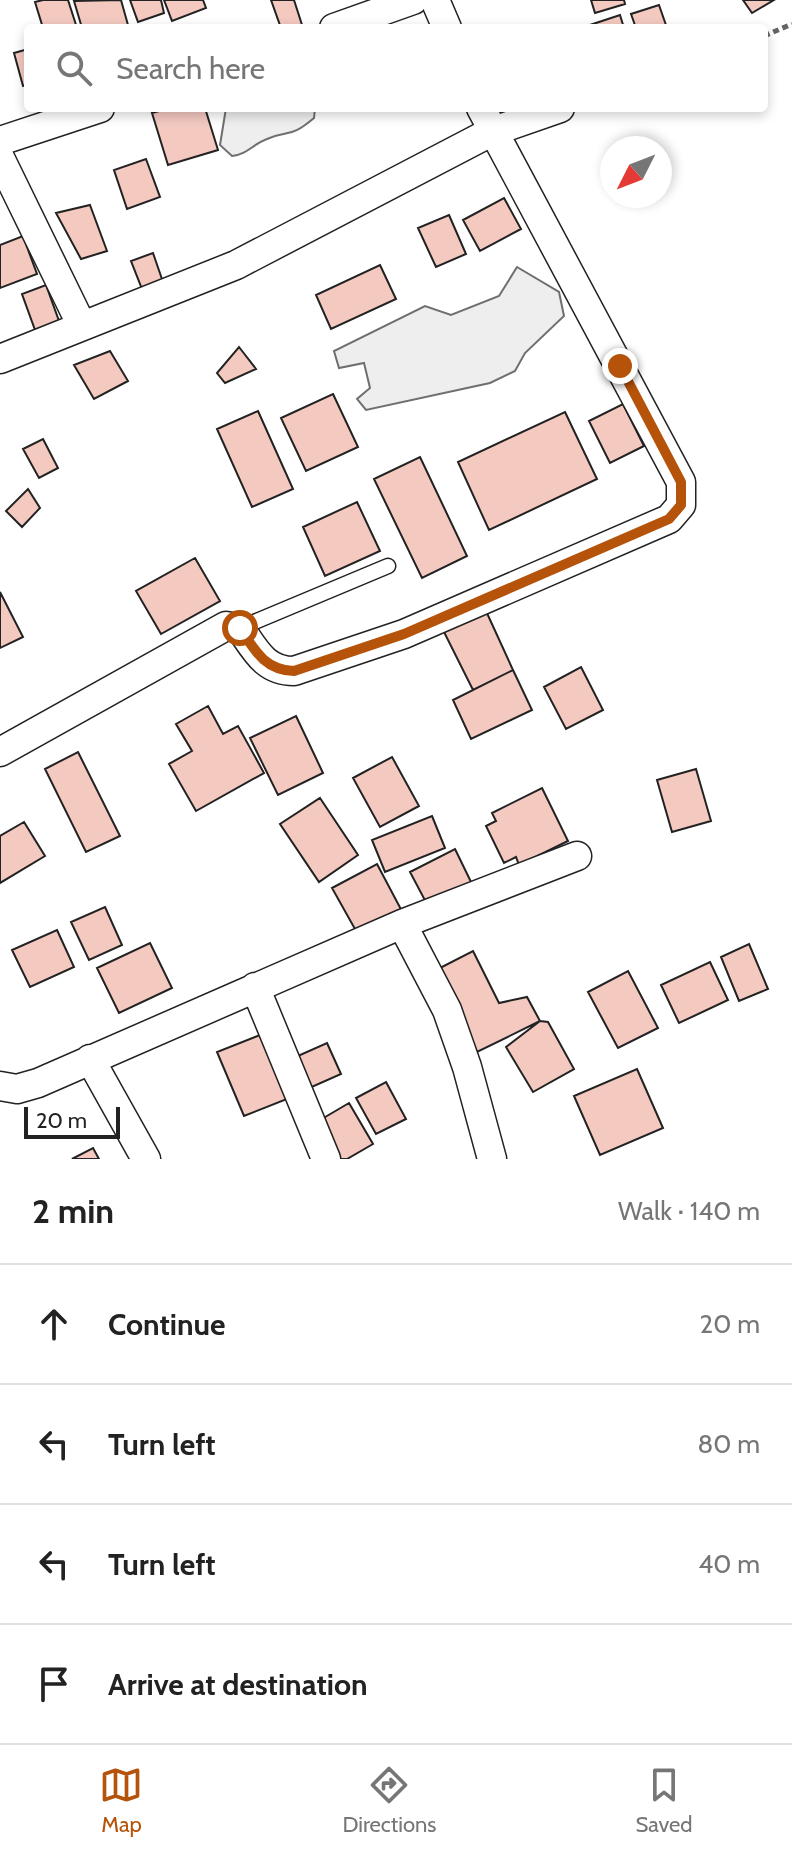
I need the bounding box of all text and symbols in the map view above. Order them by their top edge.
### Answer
search box [24,24,768,112]
icon: search [52,46,96,90]
text: Search here [116,50,265,87]
north arrow [600,136,672,208]
route end [602,348,638,384]
route start [222,610,258,646]
scale bar [24,1103,120,1139]
text: 20 m [36,1107,87,1134]
text: 2 min [32,1190,114,1232]
text: Walk · 140 m [618,1195,760,1227]
icon: ahead [32,1302,76,1346]
text: Continue [108,1306,225,1343]
text: 20 m [700,1308,760,1340]
icon: left [32,1422,76,1466]
text: Turn left [108,1426,216,1463]
text: 80 m [697,1428,760,1460]
icon: left [32,1542,76,1586]
text: Turn left [108,1546,216,1583]
text: 40 m [698,1548,760,1580]
icon: arrive [32,1662,76,1706]
text: Arrive at destination [108,1666,368,1703]
tab: Map [99,1763,143,1838]
tab: Directions [342,1763,436,1838]
tab: Saved [635,1763,693,1838]

